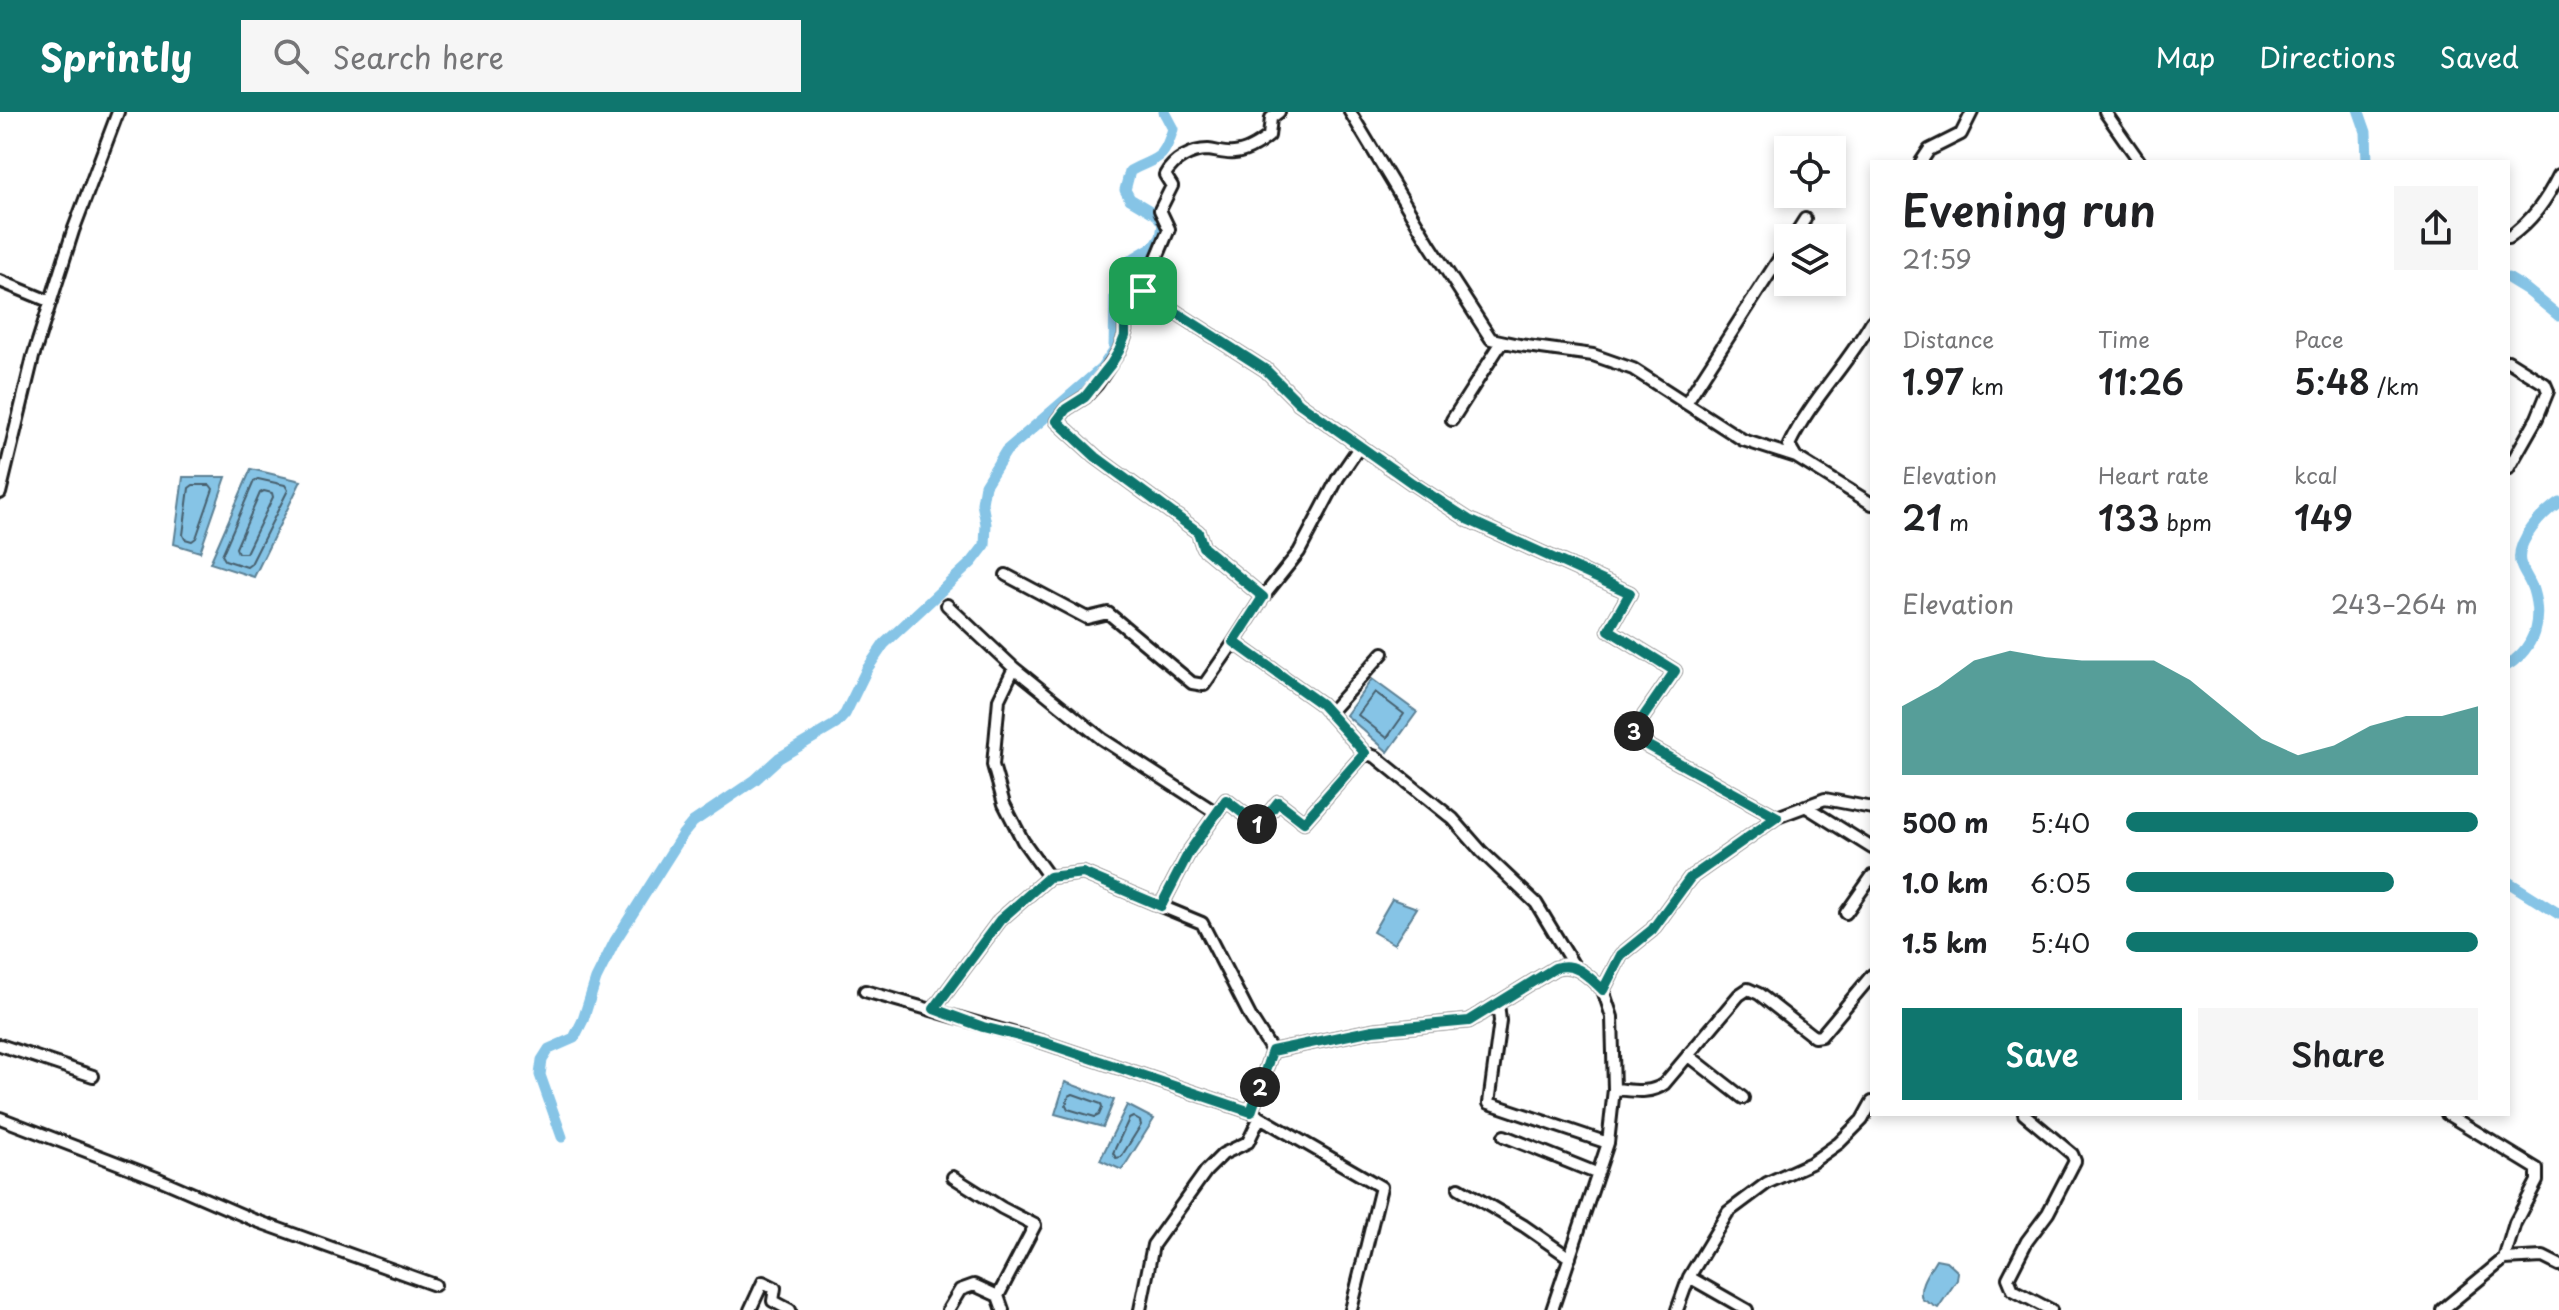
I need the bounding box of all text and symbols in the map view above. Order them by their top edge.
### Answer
search box [241,20,801,92]
text: Sprintly [40,28,193,85]
icon: search [269,34,313,78]
text: Search here [333,34,504,79]
text: Map [2156,35,2215,78]
text: Directions [2259,35,2396,78]
text: Saved [2440,35,2519,78]
map controls [1774,136,1846,296]
button: locate [1774,136,1846,208]
text: Evening run [1902,176,2156,242]
button: share [2394,186,2478,270]
button: layers [1774,224,1846,296]
text: 21:59 [1902,239,1972,278]
pin [1109,257,1177,325]
icon: arrive [1121,269,1165,313]
text: Distance [1902,322,1994,355]
text: Time [2098,322,2150,355]
text: Pace [2294,322,2344,355]
text: 1.97 [1902,355,1964,407]
text: 11:26 [2098,355,2184,407]
text: 5:48 [2294,355,2370,407]
text: km [1964,369,2004,402]
text: /km [2370,369,2419,402]
text: Elevation [1902,458,1997,491]
text: Heart rate [2098,458,2209,491]
text: kcal [2294,458,2338,491]
text: 21 [1902,491,1942,543]
text: 133 [2098,491,2159,543]
text: 149 [2294,491,2353,543]
text: m [1942,505,1969,538]
text: bpm [2159,505,2212,538]
text: Elevation [1902,584,2014,623]
text: 243–264 m [2331,584,2478,623]
pin: 3 [1614,711,1654,751]
text: 3 [1627,714,1641,747]
text: 500 m [1902,803,1988,842]
text: 5:40 [2030,803,2090,842]
pin: 1 [1237,804,1277,844]
text: 1 [1252,807,1262,840]
text: 1.0 km [1902,863,1989,902]
text: 6:05 [2030,863,2091,902]
text: 1.5 km [1902,923,1988,962]
text: 5:40 [2030,923,2090,962]
button: Save [1902,1008,2182,1100]
button: Share [2198,1008,2478,1100]
pin: 2 [1240,1067,1280,1107]
text: 2 [1252,1070,1268,1103]

